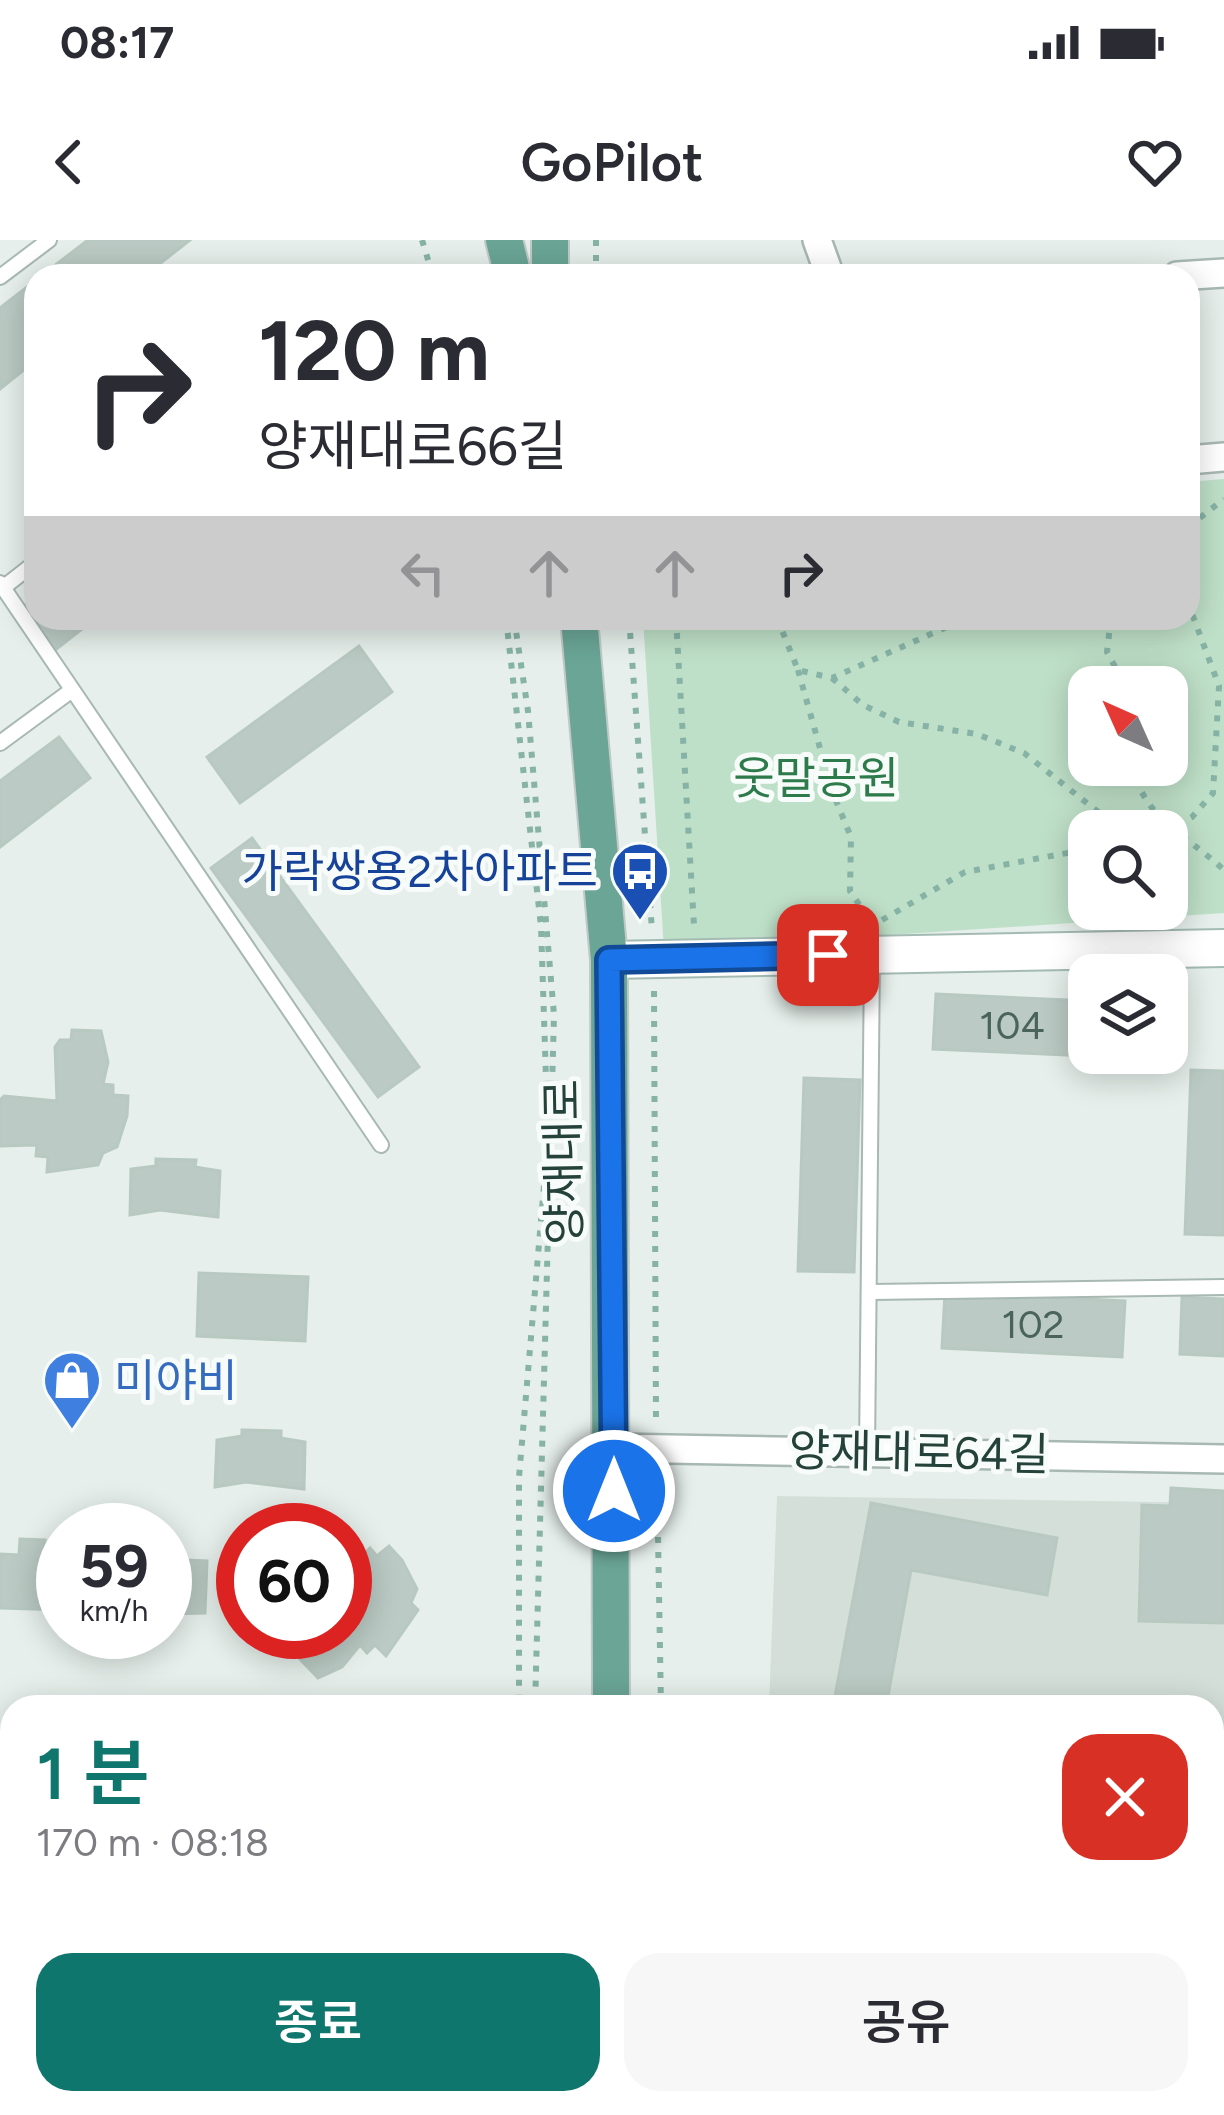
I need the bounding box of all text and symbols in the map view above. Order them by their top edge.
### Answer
text: 08:17 [60,15,174,69]
icon: back [36,129,102,195]
icon: heart [1122,129,1188,195]
text: GoPilot [521,130,703,195]
text: 120 m [258,300,490,401]
icon: right [60,312,216,468]
text: 양재대로66길 [258,414,568,479]
icon: left [390,540,456,606]
icon: ahead [516,540,582,606]
icon: ahead [642,540,708,606]
icon: right [768,540,834,606]
north arrow [1068,666,1188,786]
map controls [1068,666,1188,1074]
park label: 웃말공원 [733,751,899,805]
button: search [1068,810,1188,930]
bus stop icon: 가락쌍용2차아파트 [609,840,671,922]
place label: 가락쌍용2차아파트 [242,844,598,898]
pin [777,904,879,1006]
icon: arrive [795,922,861,988]
button: layers [1068,954,1188,1074]
house number: 104 [979,1002,1045,1049]
street label: 양재대로 [535,1079,591,1245]
house number: 102 [1002,1301,1064,1348]
shop icon: 미야비 [41,1349,103,1431]
place label: 미야비 [114,1353,238,1407]
street label: 양재대로64길 [788,1423,1050,1481]
position arrow [551,1428,677,1554]
speed limit sign: 60 [216,1503,372,1659]
text: 59 [79,1530,149,1602]
text: km/h [80,1592,148,1629]
text: 1 분 [36,1731,150,1817]
button: close [1062,1734,1188,1860]
text: 170 m · 08:18 [36,1819,269,1866]
button: 종료 [36,1953,600,2091]
button: 공유 [624,1953,1188,2091]

